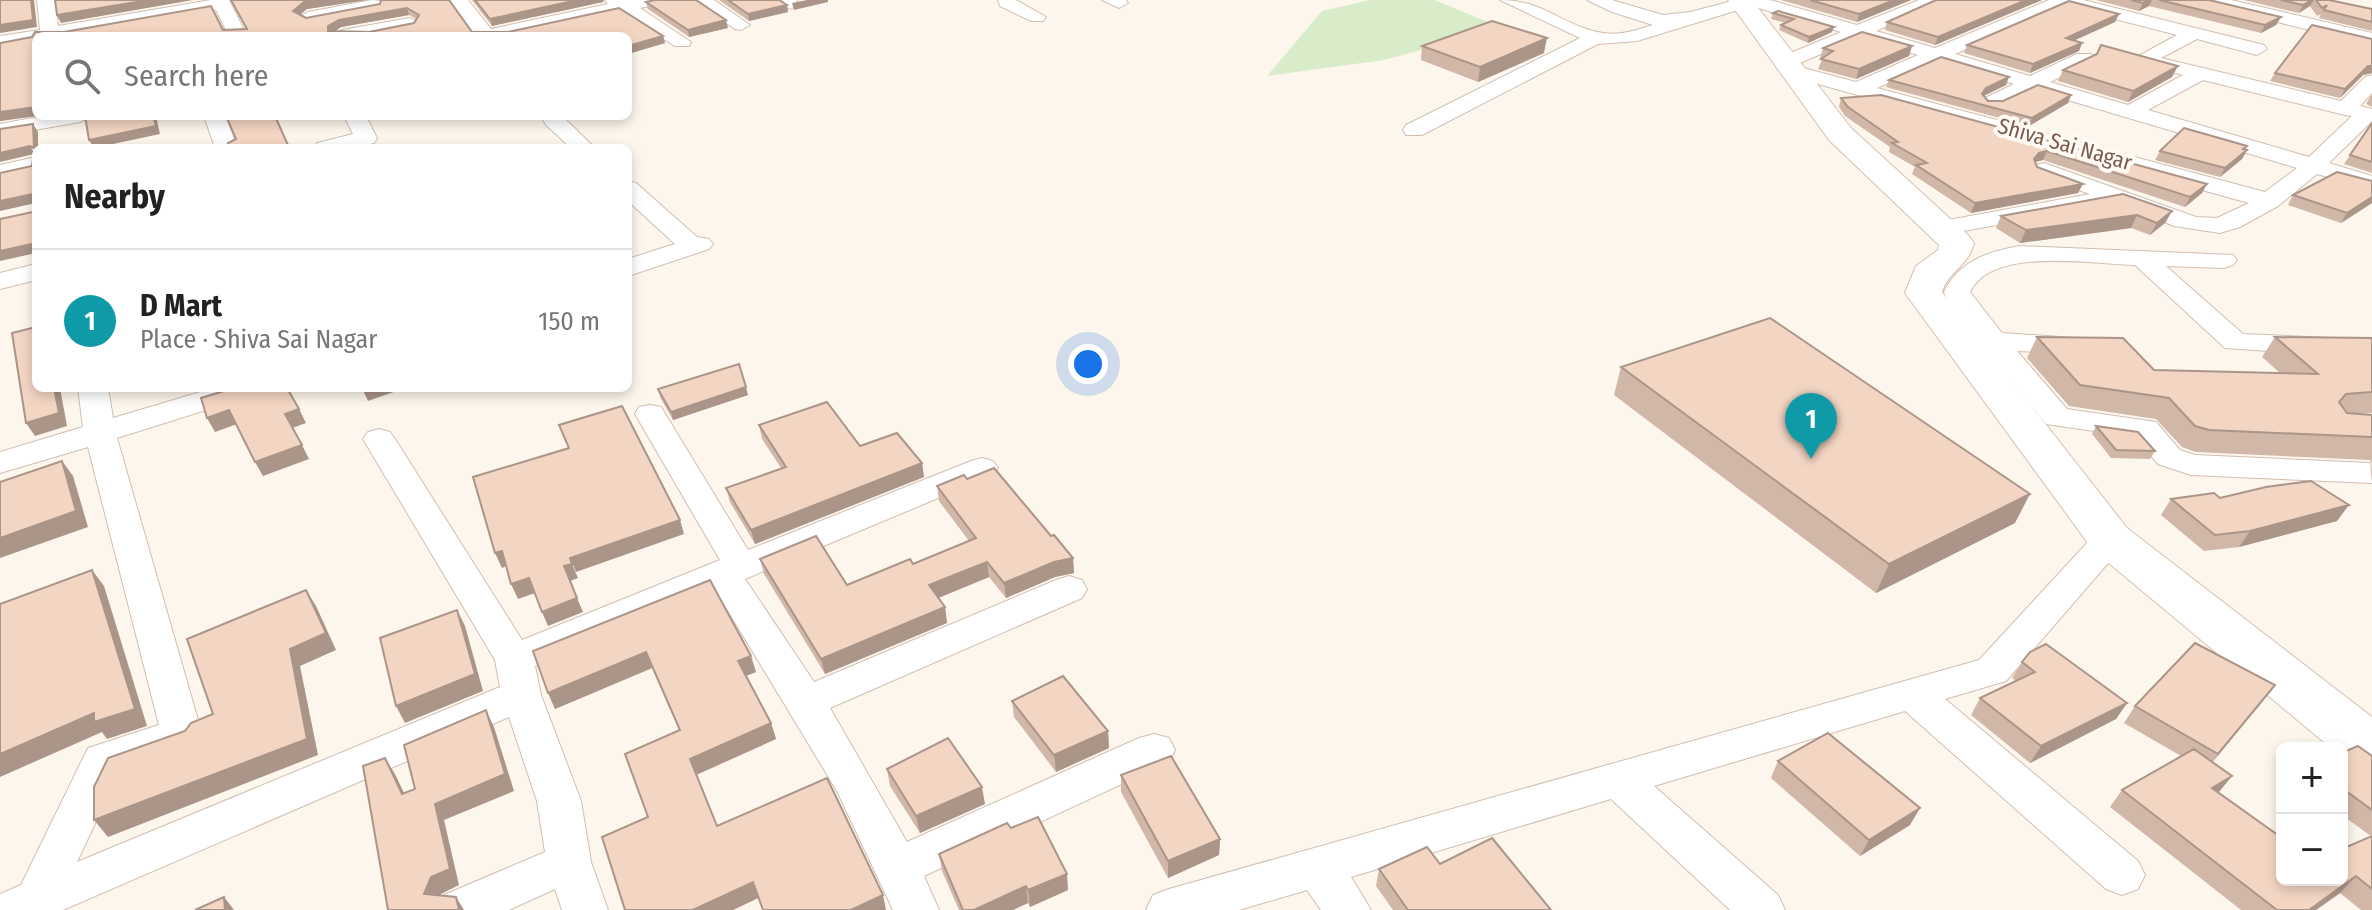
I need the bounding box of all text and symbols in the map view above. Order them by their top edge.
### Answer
search box [32,32,632,120]
icon: search [60,54,104,98]
text: Search here [124,58,269,94]
street label: Shiva Sai Nagar [1995,112,2135,176]
text: Nearby [64,176,165,217]
text: D Mart [140,288,222,324]
text: 1 [85,306,96,337]
text: 150 m [538,306,600,337]
text: Place · Shiva Sai Nagar [140,324,377,355]
your location [1068,344,1108,384]
pin: 1 [1785,393,1837,459]
map controls [2276,742,2348,886]
button: + [2276,742,2348,814]
button: − [2276,814,2348,886]

